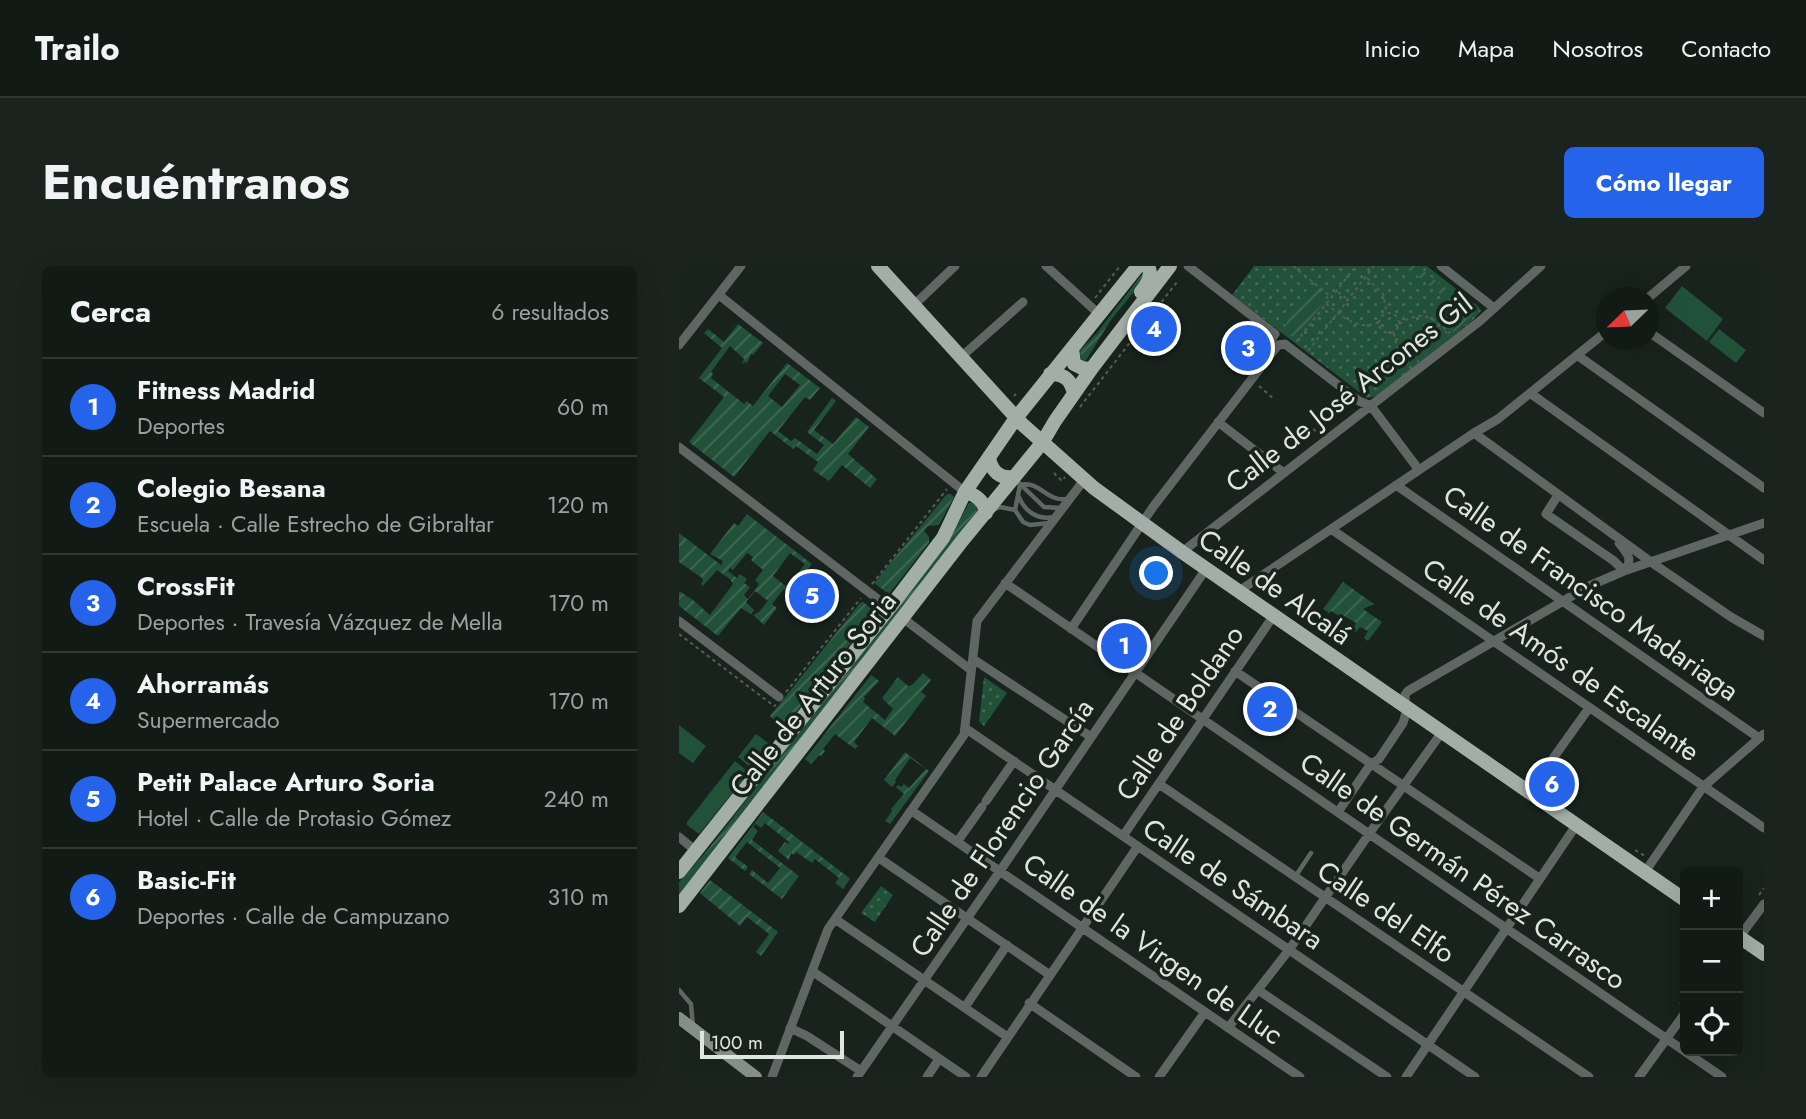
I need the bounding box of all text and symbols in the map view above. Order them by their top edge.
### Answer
text: Trailo [35,25,120,72]
text: Inicio [1365,31,1420,66]
text: Mapa [1458,31,1514,66]
text: Nosotros [1552,31,1643,66]
text: Contacto [1681,31,1771,66]
text: Encuéntranos [42,147,350,217]
button: Cómo llegar [1564,147,1764,218]
street label: Calle de José Arcones Gil [1217,283,1481,503]
north arrow [1596,287,1659,350]
text: Cerca [70,290,151,333]
text: 6 resultados [491,295,609,329]
pin: 4 [1131,303,1177,355]
pin: 3 [1225,322,1271,374]
text: Fitness Madrid [137,371,315,409]
text: 1 [87,390,99,424]
text: 60 m [557,390,609,424]
text: Deportes [137,409,225,443]
text: Colegio Besana [137,469,326,507]
street label: Calle de Francisco Madariaga [1435,475,1747,711]
text: 2 [85,488,101,522]
text: 120 m [547,488,609,522]
text: Escuela · Calle Estrecho de Gibraltar [137,507,494,541]
street label: Calle de Alcalá [1190,519,1360,655]
street label: Calle de Amós de Escalante [1414,548,1708,772]
your location [1139,556,1173,590]
text: CrossFit [137,567,234,605]
pin: 5 [789,570,835,622]
street label: Calle de Arturo Soria [720,583,906,805]
text: 3 [86,586,100,620]
text: 170 m [548,586,609,620]
text: Deportes · Travesía Vázquez de Mella [137,605,503,639]
street label: Calle de Boldano [1106,617,1254,809]
pin: 1 [1101,620,1147,672]
text: Ahorramás [137,665,269,703]
pin: 2 [1247,683,1293,735]
text: 4 [85,684,101,718]
text: 170 m [548,684,609,718]
street label: Calle de Florencio García [900,691,1104,965]
text: Supermercado [137,703,280,737]
street label: Calle de Germán Pérez Carrasco [1291,742,1635,1000]
pin: 6 [1529,758,1575,810]
text: Petit Palace Arturo Soria [137,763,435,801]
text: 5 [86,782,100,816]
text: 240 m [544,782,609,816]
text: Hotel · Calle de Protasio Gómez [137,801,451,835]
street label: Calle de Sámbara [1134,808,1332,960]
street label: Calle de la Virgen de Lluc [1014,843,1292,1055]
street label: Calle del Elfo [1309,851,1463,973]
text: Basic-Fit [137,861,236,899]
map controls [1680,867,1743,1056]
button: + [1680,867,1743,930]
text: 6 [85,880,101,914]
text: 310 m [547,880,609,914]
text: Deportes · Calle de Campuzano [137,899,450,933]
button: − [1680,930,1743,993]
button: locate [1680,993,1743,1056]
scale bar [700,1028,843,1060]
text: 100 m [711,1029,763,1056]

